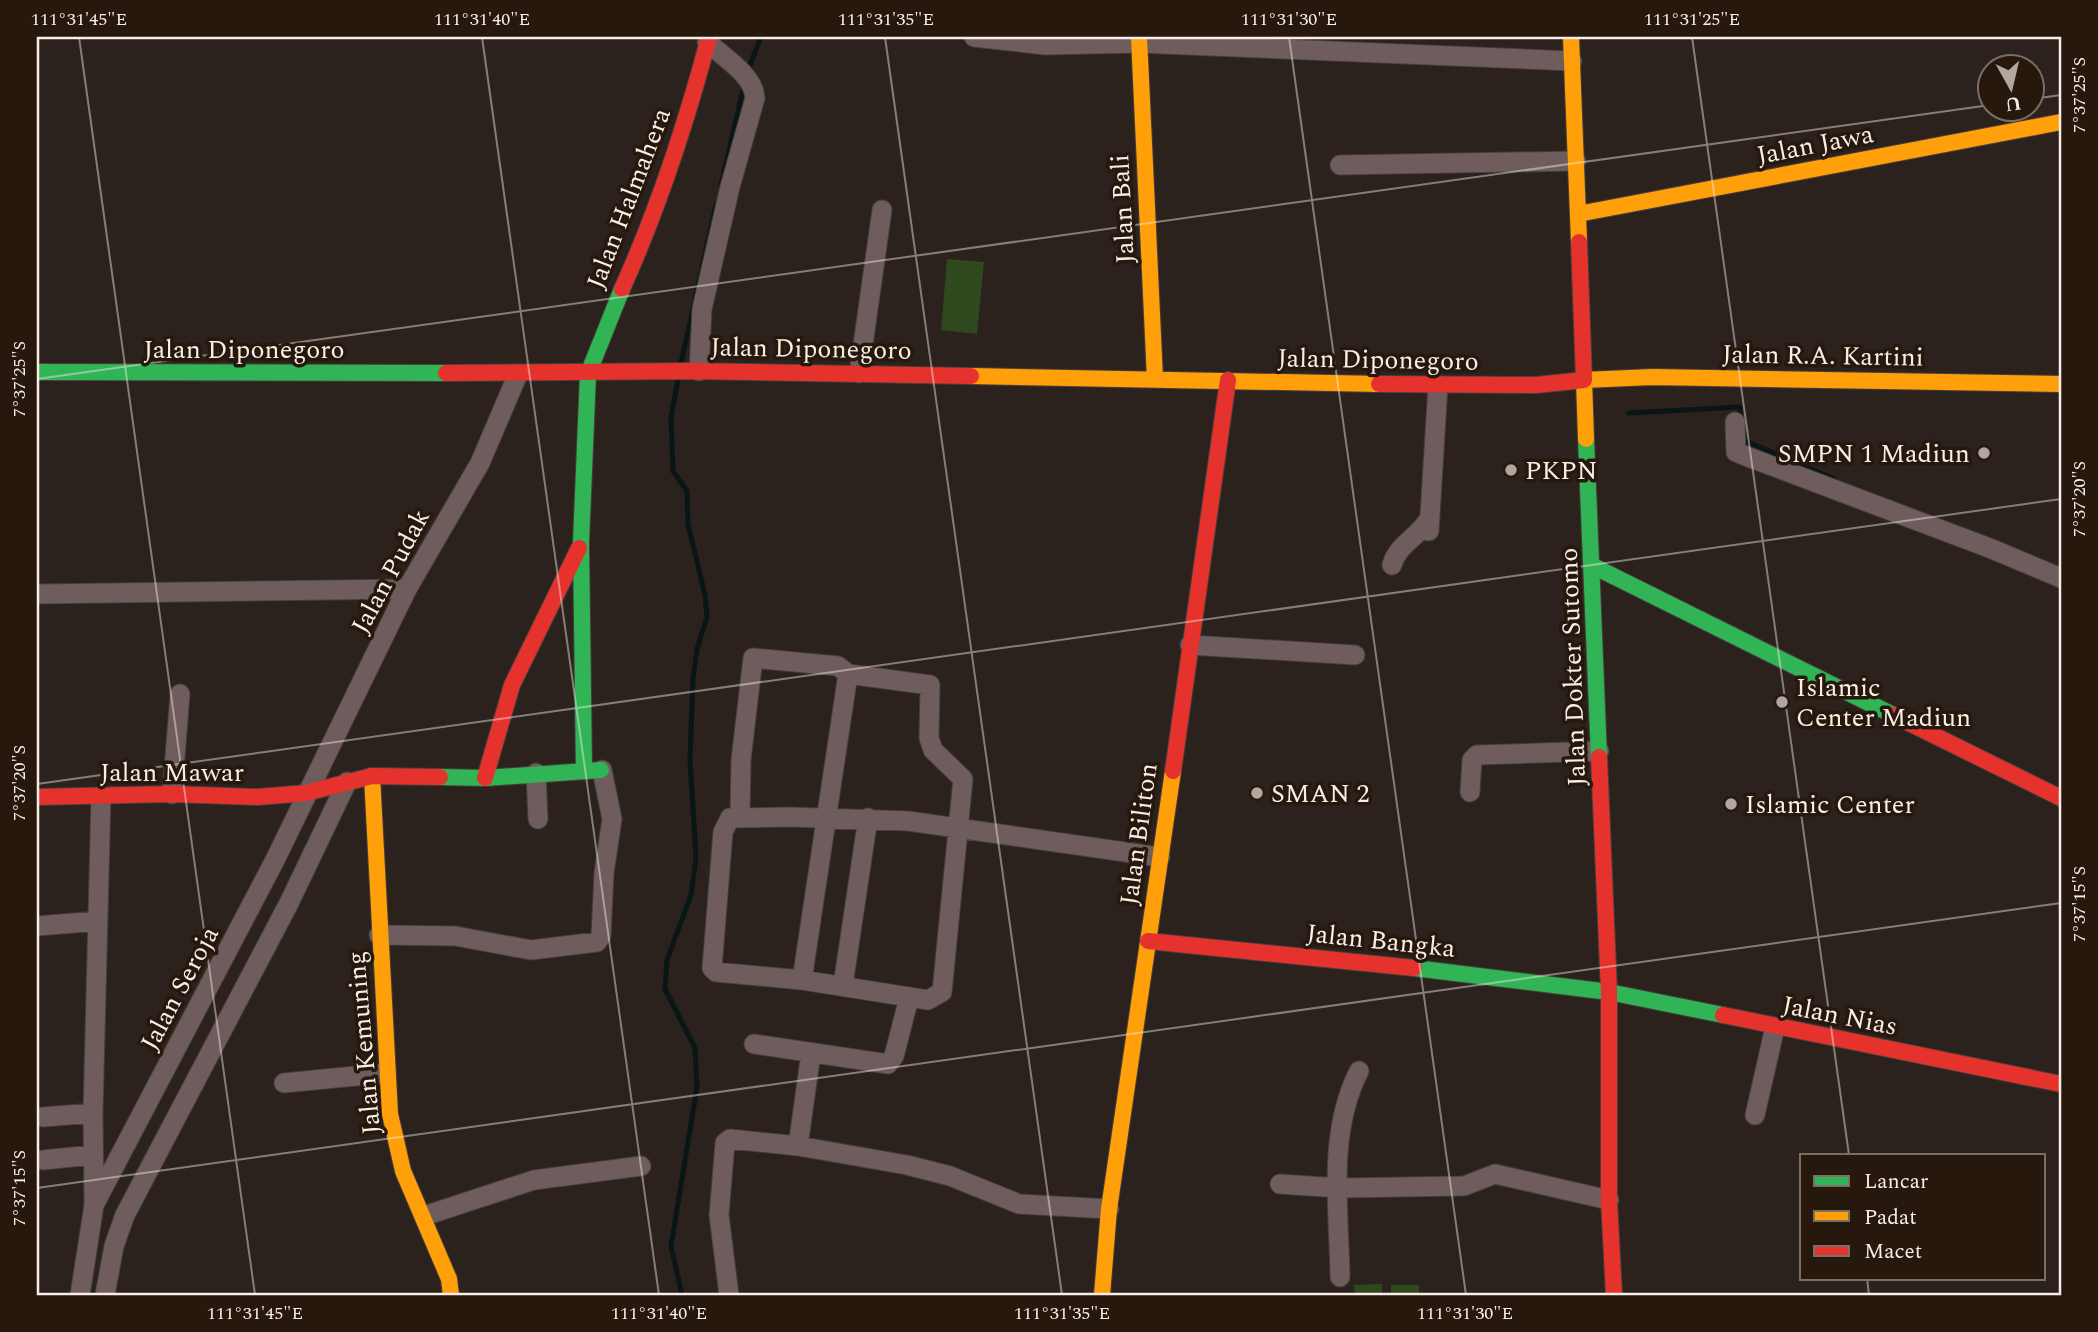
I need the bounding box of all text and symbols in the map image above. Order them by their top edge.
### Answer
text: 111°31'45"E [31,6,127,33]
text: 111°31'40"E [434,6,530,33]
text: 111°31'35"E [838,6,934,33]
text: 111°31'30"E [1241,6,1337,33]
text: 111°31'25"E [1644,6,1740,33]
north arrow [1976,52,2046,122]
text: 7°37'25"S [2066,57,2093,133]
text: U [2003,88,2023,119]
street label: Jalan Halmahera [576,102,682,295]
street label: Jalan Jawa [1753,114,1877,176]
street label: Jalan Bali [1100,153,1146,265]
street label: Jalan Diponegoro [710,327,912,371]
street label: Jalan Diponegoro [143,330,345,370]
street label: Jalan R.A. Kartini [1722,334,1924,378]
street label: Jalan Diponegoro [1277,338,1479,382]
text: 7°37'25"S [6,341,33,417]
place label: SMPN 1 Madiun [1778,434,1970,474]
marker: SMPN 1 Madiun [1976,445,1992,461]
place label: PKPN [1525,451,1598,491]
text: 7°37'20"S [2066,461,2093,537]
marker: PKPN [1503,462,1519,478]
street label: Jalan Pudak [341,502,441,641]
street label: Jalan Dokter Sutomo [1549,547,1597,787]
place label: Islamic Center Madiun [1796,668,1971,738]
marker: Islamic Center Madiun [1774,694,1790,710]
text: 7°37'20"S [6,745,33,821]
street label: Jalan Mawar [100,753,244,793]
street label: Jalan Biliton [1109,760,1169,908]
place label: SMAN 2 [1271,774,1370,814]
marker: SMAN 2 [1249,785,1265,801]
place label: Islamic Center [1745,785,1915,825]
marker: Islamic Center [1723,796,1739,812]
text: 7°37'15"S [2066,866,2093,942]
street label: Jalan Bangka [1304,913,1458,969]
street label: Jalan Seroja [130,919,230,1058]
street label: Jalan Kemuning [336,950,392,1136]
street label: Jalan Nias [1779,985,1901,1047]
text: 7°37'15"S [6,1150,33,1226]
legend [1800,1154,2046,1280]
text: Lancar [1864,1166,1928,1198]
text: Padat [1864,1202,1917,1234]
text: Macet [1864,1236,1922,1268]
text: 111°31'45"E [207,1300,303,1327]
text: 111°31'40"E [611,1300,707,1327]
text: 111°31'35"E [1014,1300,1110,1327]
text: 111°31'30"E [1417,1300,1513,1327]

